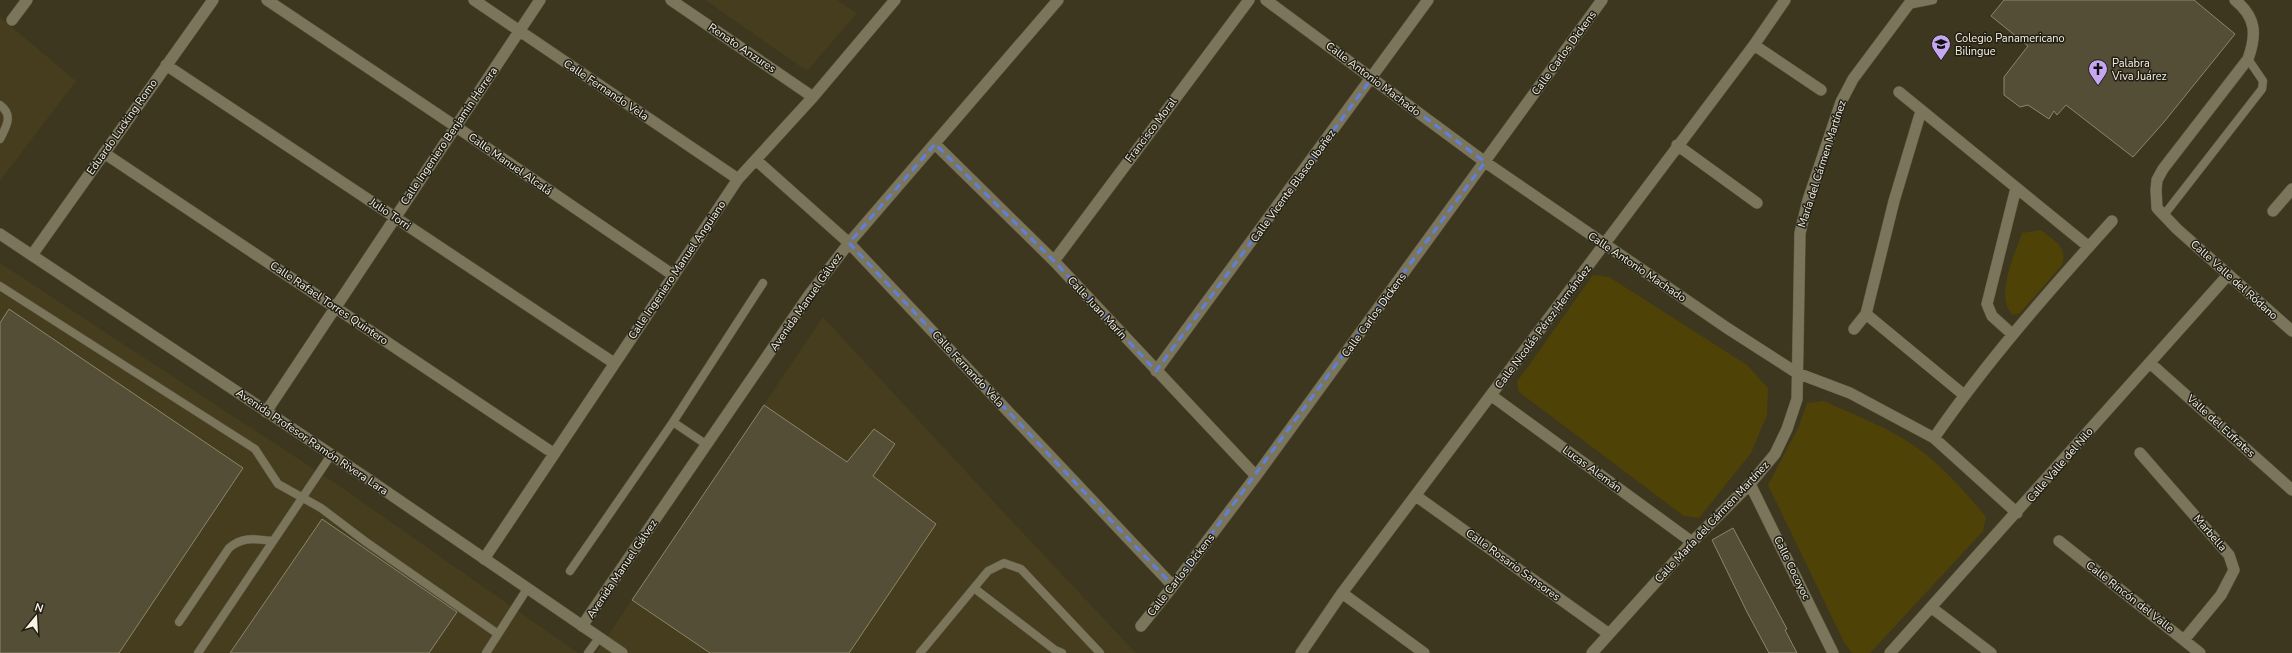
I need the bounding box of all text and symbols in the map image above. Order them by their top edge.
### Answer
street label: Calle Carlos Dickens [1528,8,1600,98]
street label: Renato Anzures [705,20,779,76]
place label: Colegio Panamericano Bilingue [1955,31,2065,59]
school or university icon: Colegio Panamericano Bilingue [1930,33,1952,61]
street label: Calle Antonio Machado [1323,38,1423,120]
street label: Calle Fernando Vela [561,56,652,124]
place label: Palabra Viva Juárez [2111,56,2167,84]
church icon: Palabra Viva Juárez [2087,58,2109,86]
street label: Calle Ingeniero Benjamin Herrera [397,64,501,208]
street label: Eduardo Lucking Romo [83,76,161,178]
street label: Francisco Moral [1122,94,1181,165]
street label: María del Cármen Martínez [1794,98,1850,230]
street label: Calle Vicente Blasco Ibañez [1247,127,1339,245]
street label: Calle Manuel Alcalá [465,129,555,199]
street label: Julio Torri [366,194,414,233]
street label: Calle Ingeniero Manuel Anguiano [625,198,729,342]
street label: Calle Antonio Machado [1585,229,1689,305]
street label: Calle Valle del Ródano [2187,237,2281,323]
street label: Avenida Manuel Gálvez [767,250,845,354]
street label: Calle Rafael Torres Quintero [267,258,391,348]
street label: Calle Nicolás Pérez Hernández [1492,262,1594,392]
street label: Calle Carlos Dickens [1338,270,1410,360]
street label: Calle Juan Marín [1064,273,1130,343]
street label: Calle Fernando Vela [929,328,1007,411]
street label: Avenida Profesor Ramón Rivera Lara [233,385,391,499]
street label: Valle del Eufrates [2183,391,2258,461]
street label: Calle Valle del Nilo [2023,424,2097,506]
street label: Lucas Alemán [1559,442,1625,496]
street label: Calle María del Cármen Martínez [1652,458,1772,586]
street label: Marbella [2190,512,2230,555]
street label: Avenida Manuel Gálvez [583,517,661,621]
street label: Calle Rosario Sansores [1463,526,1563,604]
street label: Calle Carlos Dickens [1144,531,1218,619]
street label: Calle Cocoyoc [1770,534,1814,602]
street label: Calle Rincón del Valle [2083,558,2177,636]
north arrow [16,597,56,637]
text: N [33,600,45,616]

